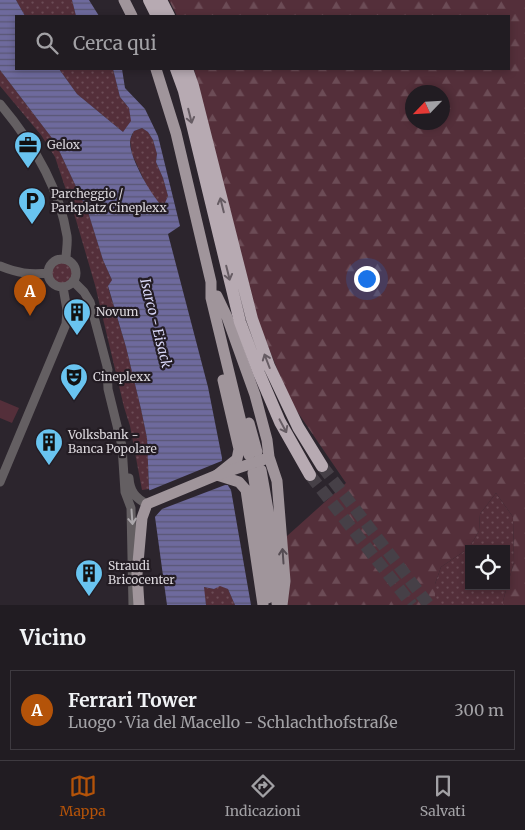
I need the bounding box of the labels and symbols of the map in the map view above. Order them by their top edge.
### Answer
north arrow [405,85,450,130]
one-way arrow [186,107,195,123]
office icon: Gelox [13,130,43,169]
place label: Gelox [47,137,81,152]
parking icon: Parcheggio / Parkplatz Cineplexx [17,186,47,225]
place label: Parcheggio / Parkplatz Cineplexx [51,186,168,215]
one-way arrow [217,198,226,214]
one-way arrow [224,265,233,281]
your location [354,266,380,292]
pin: A [14,275,46,316]
water label: Isarco - Eisack [136,276,176,370]
building icon: Novum [62,297,92,336]
place label: Novum [96,304,139,319]
one-way arrow [262,354,271,369]
theatre icon: Cineplexx [59,362,89,401]
place label: Cineplexx [93,369,151,384]
one-way arrow [278,418,288,433]
building icon: Volksbank - Banca Popolare [34,427,64,466]
place label: Volksbank - Banca Popolare [67,427,157,456]
one-way arrow [127,509,136,525]
one-way arrow [278,549,288,565]
building icon: Straudi Bricocenter [74,558,104,597]
place label: Straudi Bricocenter [108,558,175,587]

